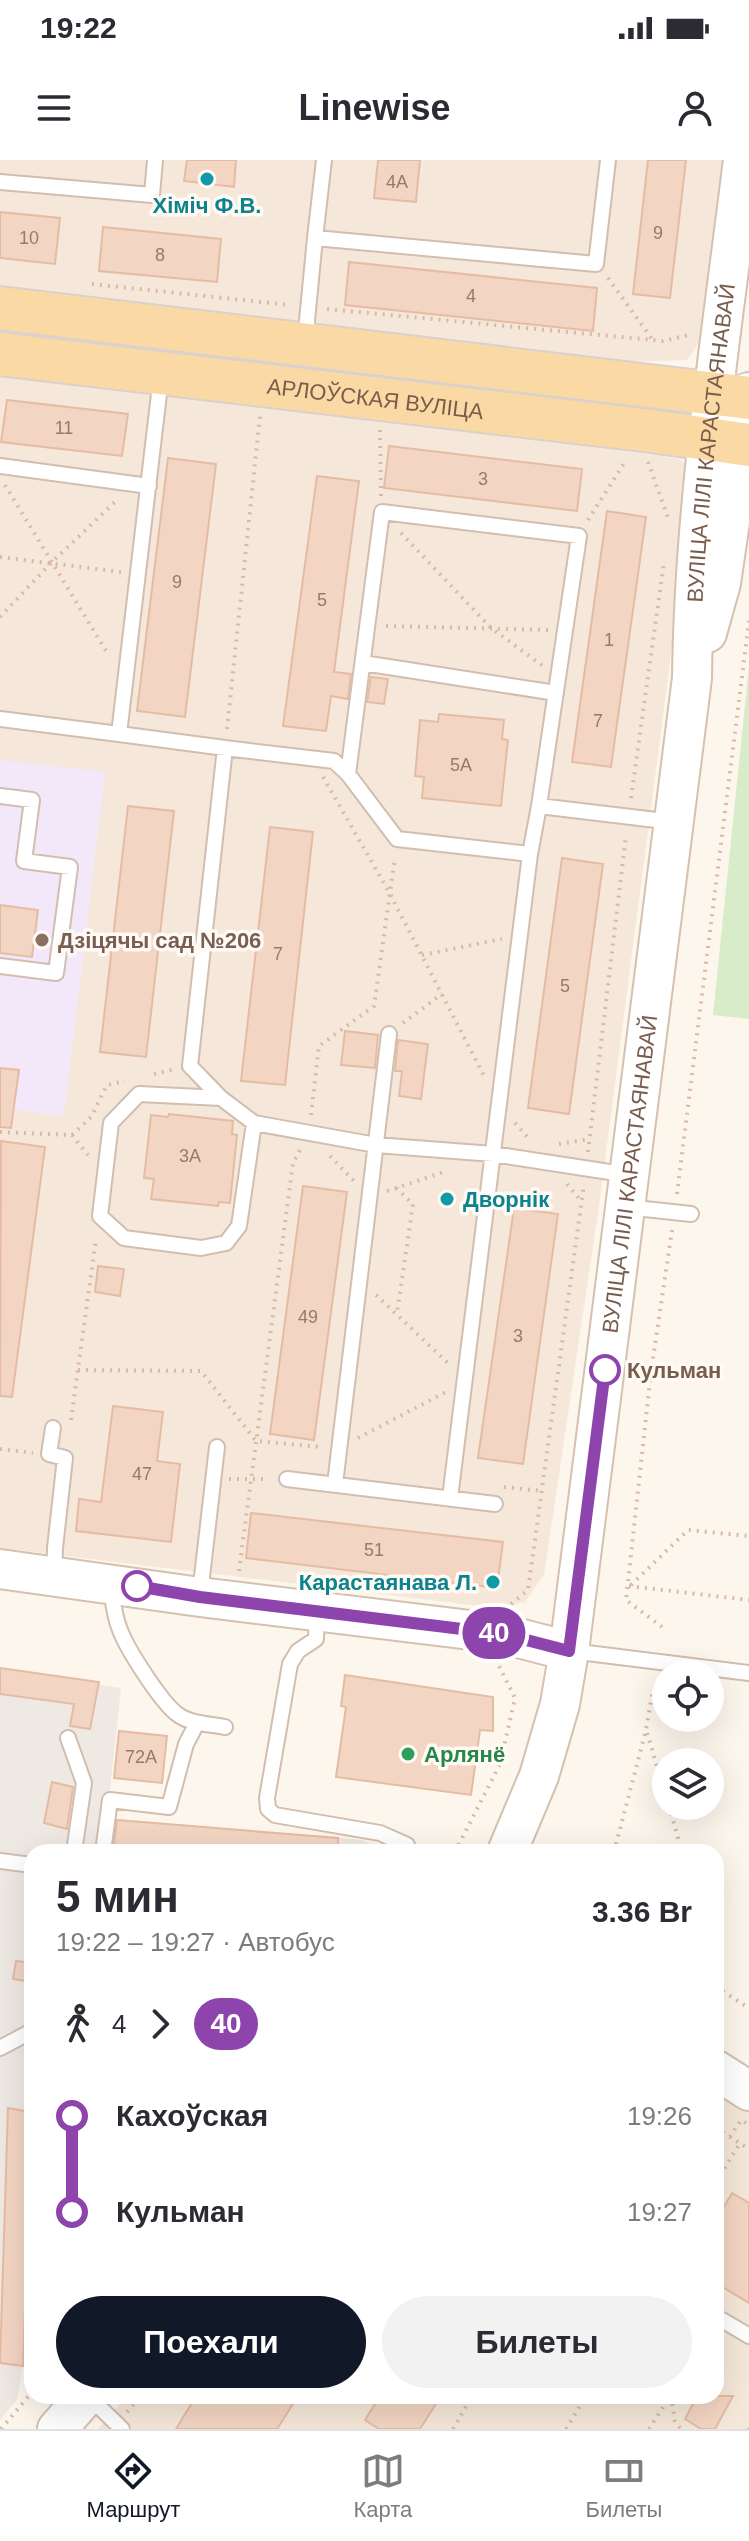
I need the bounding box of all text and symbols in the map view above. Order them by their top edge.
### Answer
text: 19:22 [40,11,117,44]
icon: menu [32,86,76,130]
icon: person [673,86,717,130]
text: Linewise [298,87,451,128]
marker: Хіміч Ф.В. [198,170,216,188]
house number: 4А [386,172,408,192]
place label: Хіміч Ф.В. [153,193,261,218]
house number: 9 [653,223,663,243]
house number: 10 [19,228,39,248]
house number: 8 [155,245,165,265]
street label: ВУЛІЦА ЛІЛІ КАРАСТАЯНАВАЙ [682,282,740,603]
house number: 4 [466,286,476,306]
street label: АРЛОЎСКАЯ ВУЛІЦА [266,373,485,424]
house number: 11 [55,418,73,438]
house number: 3 [478,469,488,489]
house number: 9 [172,572,182,592]
house number: 5 [317,590,327,610]
house number: 1 [604,630,614,650]
house number: 7 [593,711,603,731]
house number: 5А [450,755,472,775]
place label: Дзіцячы сад №206 [58,928,261,953]
marker: Дзіцячы сад №206 [33,931,51,949]
house number: 7 [273,944,283,964]
house number: 5 [560,976,570,996]
street label: ВУЛІЦА ЛІЛІ КАРАСТАЯНАВАЙ [597,1013,662,1335]
house number: 3А [179,1146,201,1166]
place label: Дворнік [463,1187,550,1212]
marker: Дворнік [438,1190,456,1208]
house number: 49 [298,1307,318,1327]
house number: 3 [513,1326,523,1346]
marker: Кульман [590,1355,620,1385]
place label: Кульман [627,1358,721,1383]
house number: 47 [132,1464,152,1484]
house number: 51 [364,1540,384,1560]
place label: Карастаянава Л. [299,1570,477,1595]
unlabelled marker [122,1571,152,1601]
marker: Карастаянава Л. [484,1573,502,1591]
line badge: 40 [458,1607,530,1659]
text: 40 [478,1617,510,1648]
map controls [652,1660,724,1820]
button: locate [652,1660,724,1732]
place label: Арлянё [424,1742,505,1767]
marker: Арлянё [399,1745,417,1763]
house number: 72А [125,1747,157,1767]
button: layers [652,1748,724,1820]
text: 5 мин [56,1872,179,1921]
text: 3.36 Br [592,1895,692,1928]
text: 19:22 – 19:27 · Автобус [56,1927,335,1957]
icon: walk [56,2002,100,2046]
icon: forward [138,2002,182,2046]
text: 40 [210,2008,242,2039]
text: 4 [112,2009,126,2039]
text: Кахоўская [116,2099,268,2132]
text: 19:26 [627,2101,692,2131]
text: Кульман [116,2195,245,2228]
text: 19:27 [627,2197,692,2227]
button: Поехали [56,2296,366,2388]
button: Билеты [382,2296,692,2388]
tab: Маршрут [87,2449,180,2523]
tab: Карта [353,2449,412,2523]
tab: Билеты [585,2449,662,2523]

